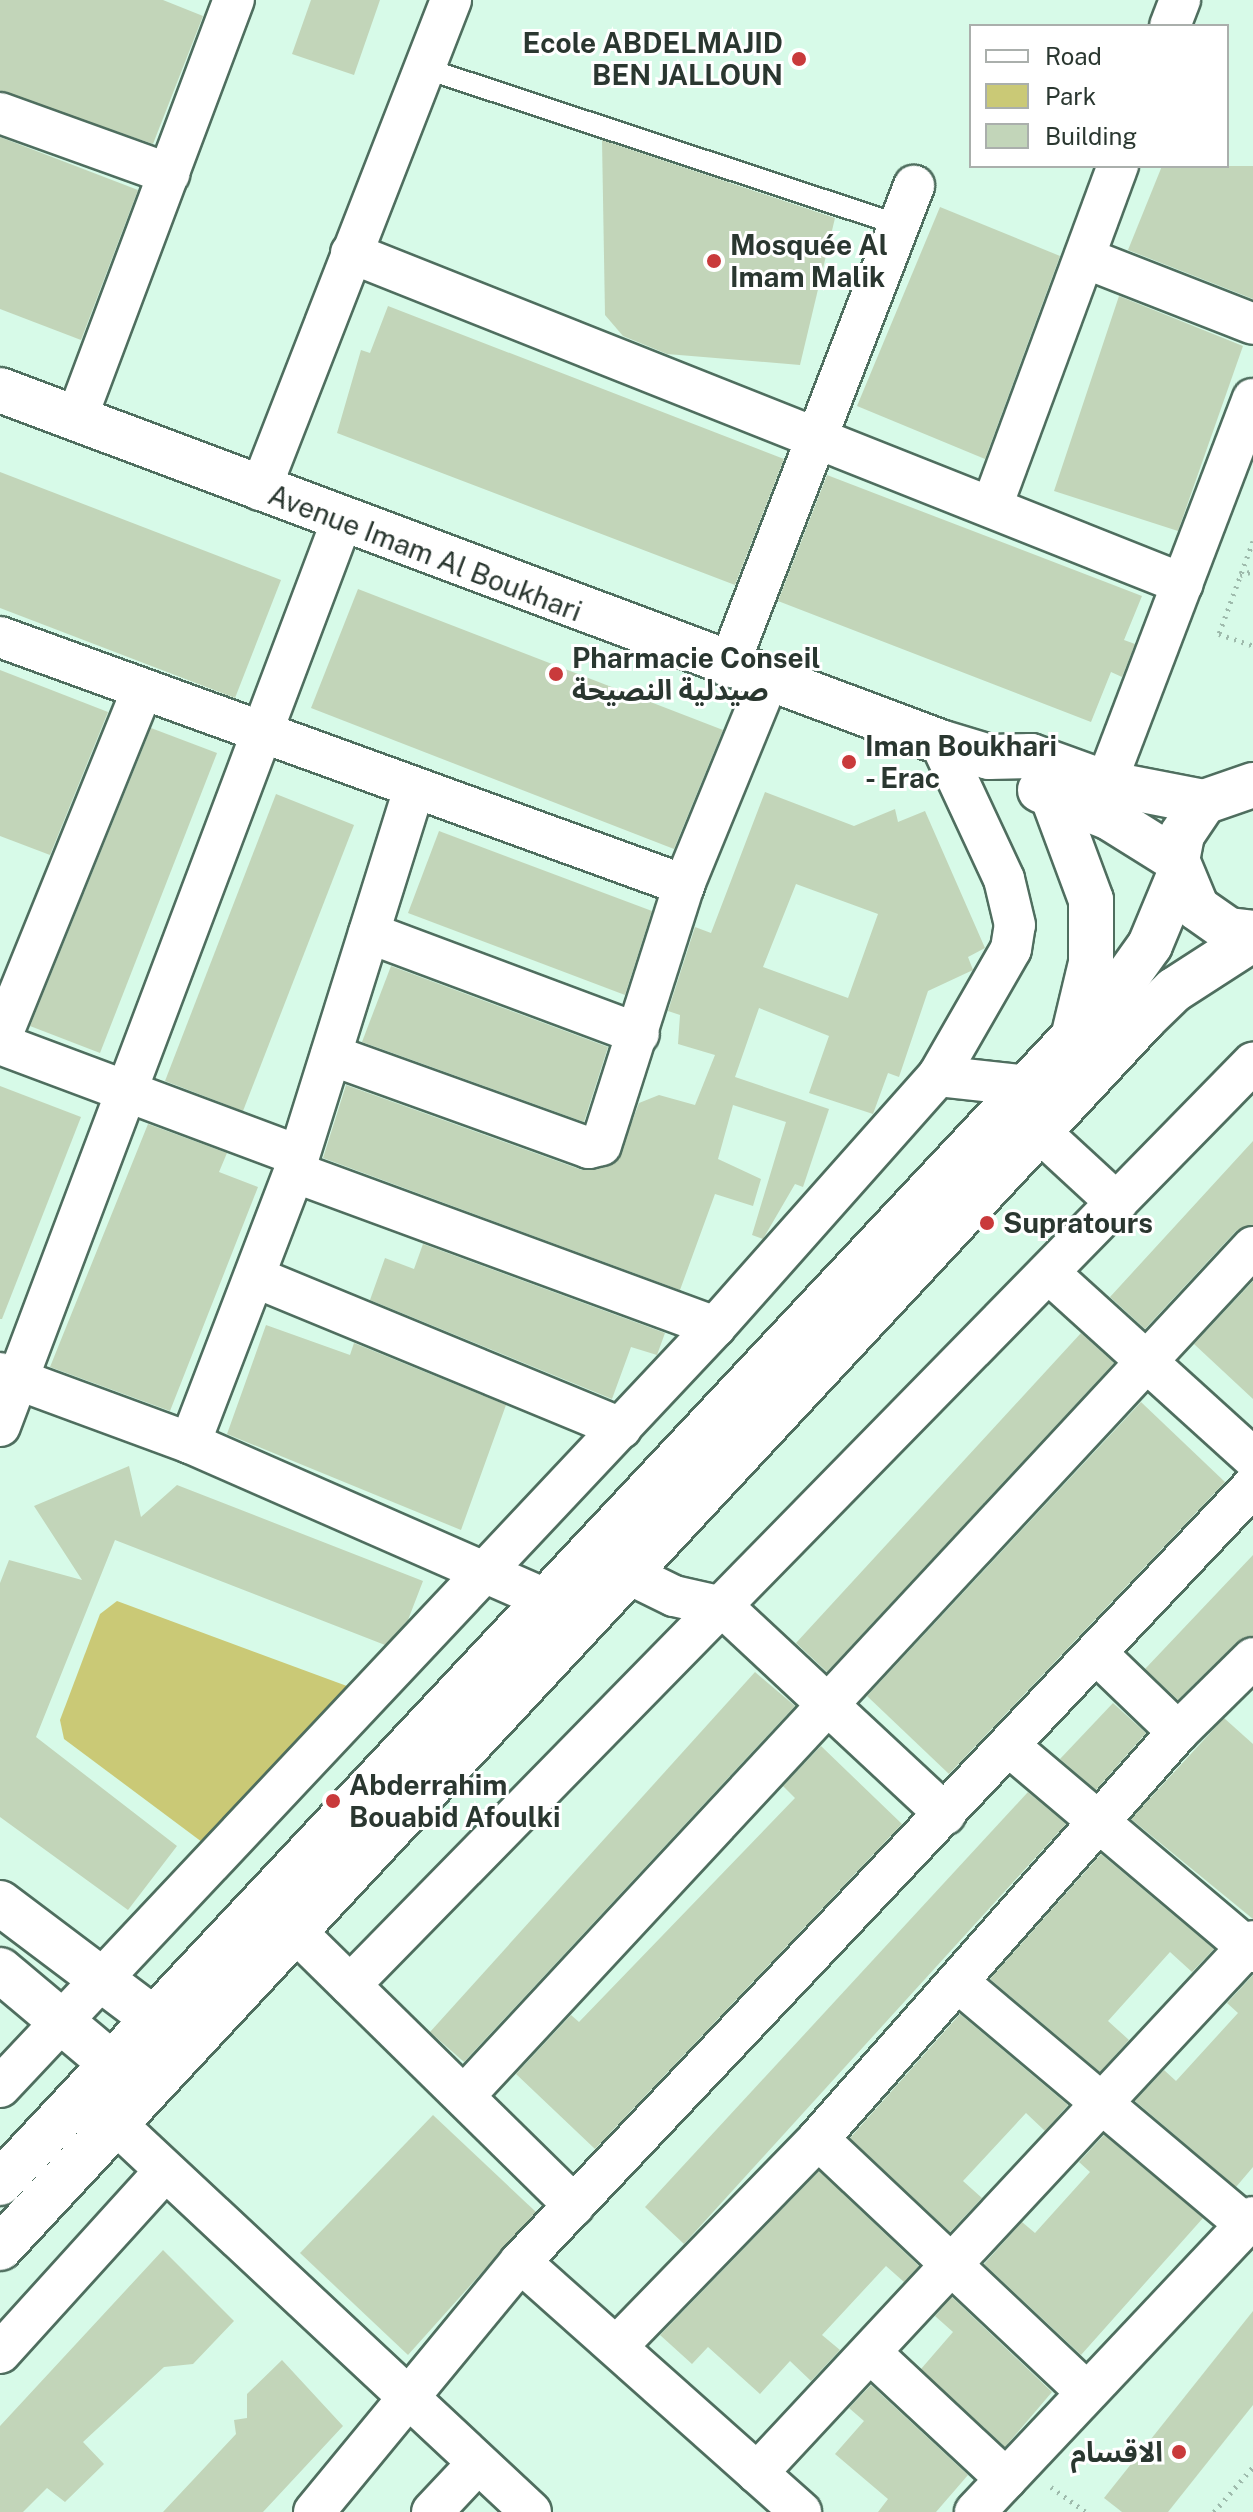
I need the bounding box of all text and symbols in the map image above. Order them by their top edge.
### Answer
legend [969,24,1229,168]
place label: Ecole ABDELMAJID BEN JALLOUN [523,26,783,92]
text: Road [1045,42,1102,70]
marker: Ecole ABDELMAJID BEN JALLOUN [790,50,808,68]
text: Park [1045,82,1096,110]
text: Building [1045,122,1137,150]
place label: Mosquée Al Imam Malik [730,228,888,294]
marker: Mosquée Al Imam Malik [705,252,723,270]
street label: Avenue Imam Al Boukhari [264,478,586,628]
place label: Pharmacie Conseil صيدلية النصيحة [572,641,821,707]
marker: Pharmacie Conseil صيدلية النصيحة [547,665,565,683]
place label: Iman Boukhari - Erac [865,729,1057,795]
marker: Iman Boukhari - Erac [840,753,858,771]
place label: Supratours [1003,1206,1153,1240]
marker: Supratours [978,1214,996,1232]
place label: Abderrahim Bouabid Afoulki [349,1768,560,1834]
marker: Abderrahim Bouabid Afoulki [324,1792,342,1810]
place label: الاقسام [1071,2435,1163,2469]
marker: الاقسام [1170,2443,1188,2461]

